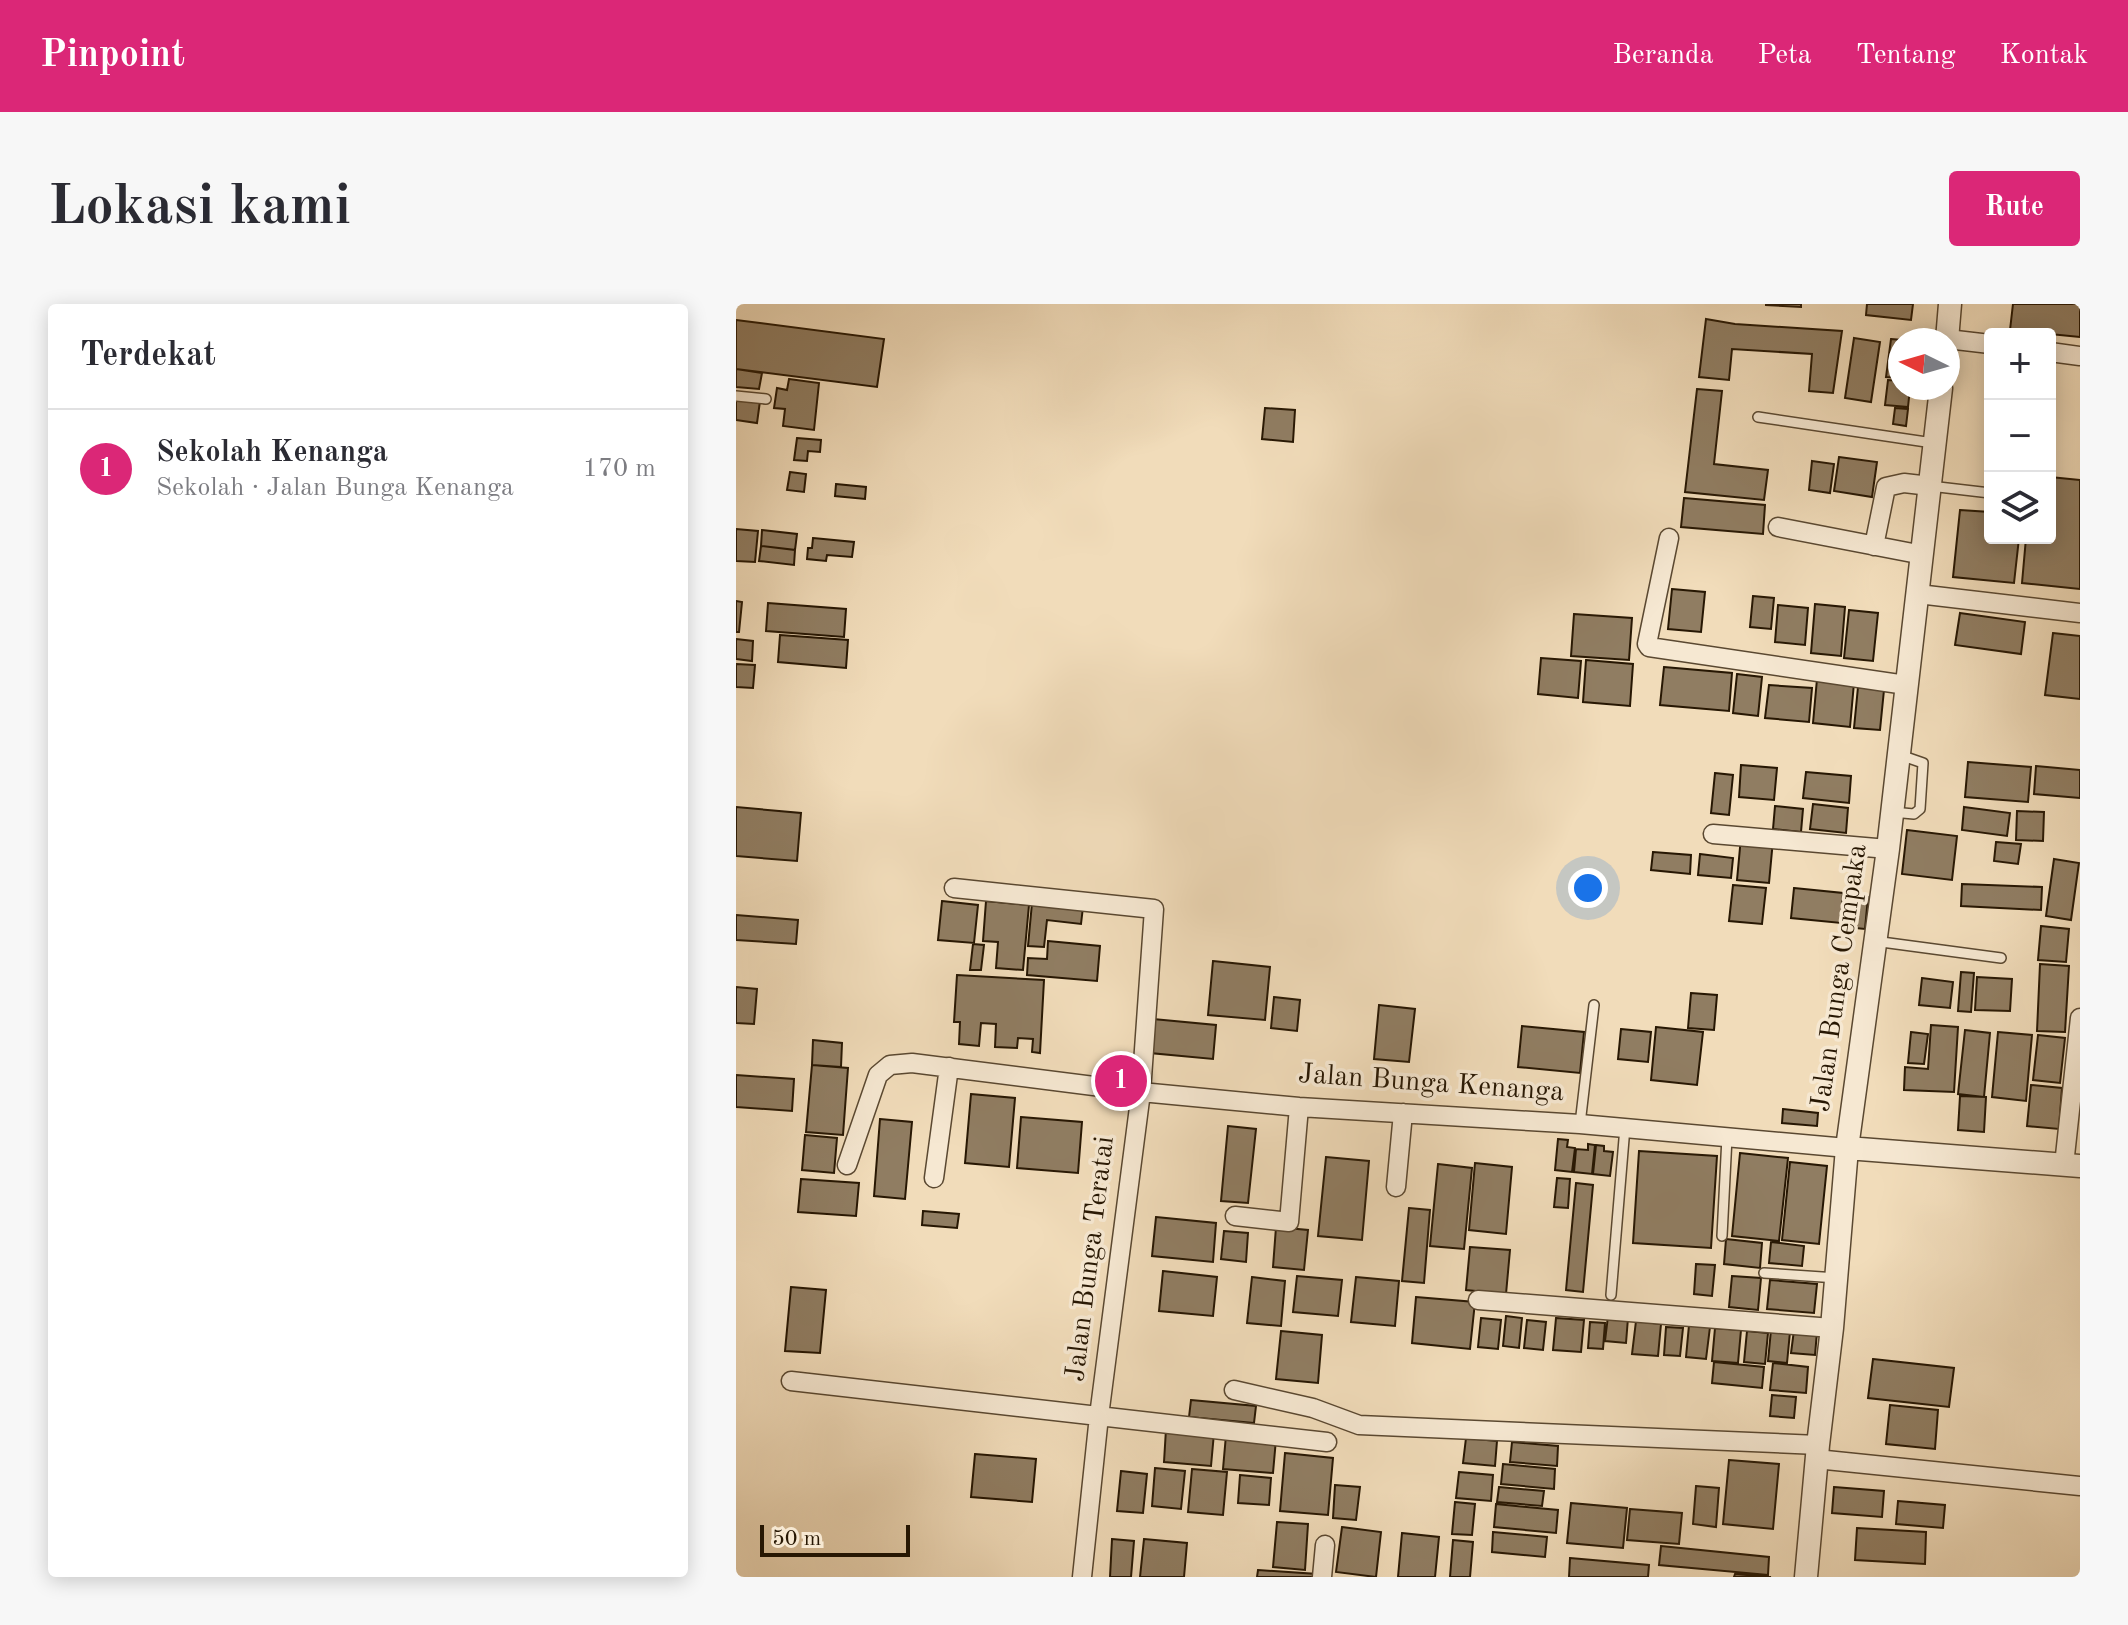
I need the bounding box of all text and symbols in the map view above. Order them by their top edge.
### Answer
text: Pinpoint [40,37,185,75]
text: Beranda [1612,42,1714,70]
text: Peta [1758,42,1812,70]
text: Tentang [1856,42,1956,70]
text: Kontak [2000,42,2088,70]
button: Rute [1949,171,2080,246]
text: Lokasi kami [48,180,351,236]
north arrow [1888,328,1960,400]
map controls [1984,328,2056,544]
button: + [1984,328,2056,400]
text: Terdekat [80,339,216,373]
button: − [1984,400,2056,472]
text: Sekolah Kenanga [156,438,388,468]
text: 1 [98,456,114,482]
text: 170 m [583,456,656,482]
button: layers [1984,472,2056,544]
text: Sekolah · Jalan Bunga Kenanga [156,475,514,501]
street label: Jalan Bunga Cempaka [1807,842,1873,1114]
your location [1568,868,1608,908]
pin: 1 [1095,1051,1147,1111]
street label: Jalan Bunga Kenanga [1297,1061,1565,1107]
street label: Jalan Bunga Teratai [1062,1135,1120,1383]
scale bar [760,1521,910,1557]
text: 50 m [772,1528,821,1550]

